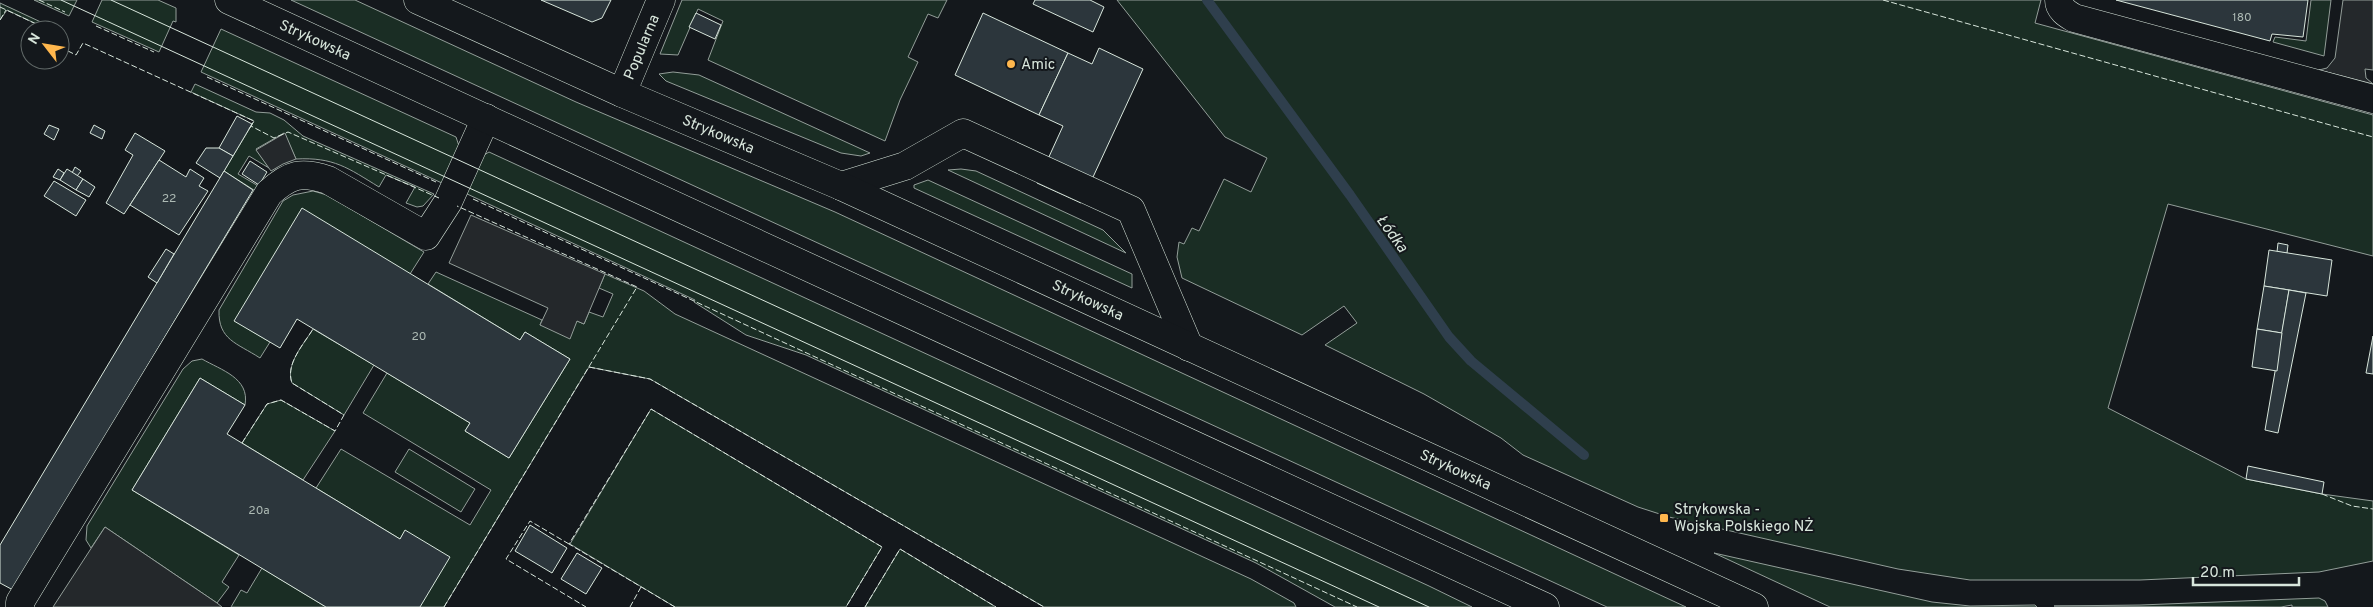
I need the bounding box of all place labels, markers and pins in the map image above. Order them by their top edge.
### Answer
place label: Amic [1021,56,1055,75]
marker: Amic [1005,58,1017,70]
place label: Strykowska - Wojska Polskiego NŻ [1674,501,1814,537]
marker: Strykowska - Wojska Polskiego NŻ [1658,512,1670,524]

